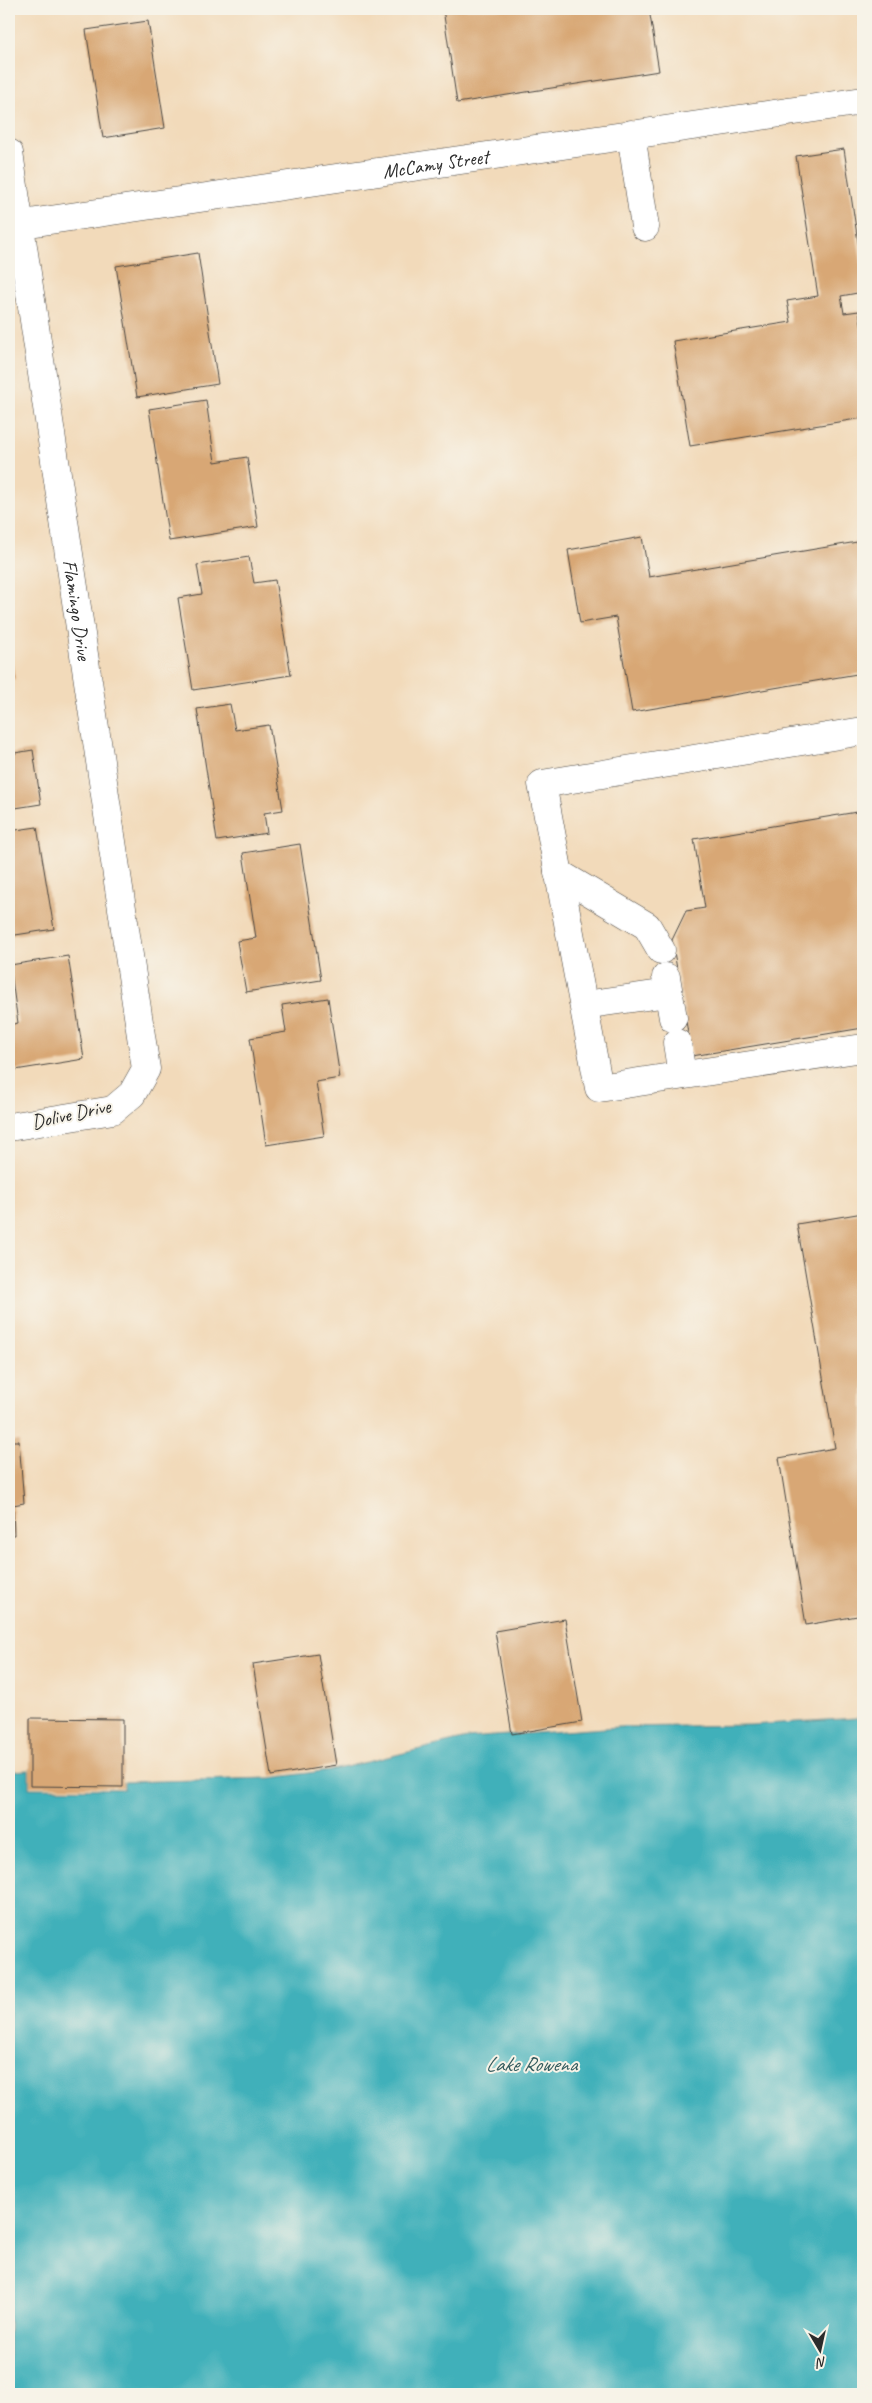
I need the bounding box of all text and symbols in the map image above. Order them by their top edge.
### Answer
street label: McCamy Street [381,143,493,184]
street label: Flamingo Drive [57,558,97,663]
street label: Dolive Drive [29,1093,114,1135]
water label: Lake Rowena [485,2051,579,2077]
north arrow [794,2326,844,2376]
text: N [814,2353,828,2372]

